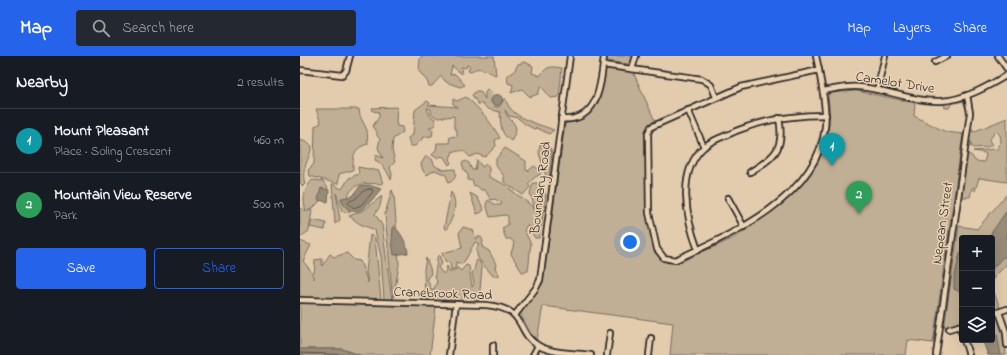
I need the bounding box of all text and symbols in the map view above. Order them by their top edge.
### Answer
search box [76,10,356,46]
text: Map [20,15,52,42]
icon: search [90,17,112,39]
text: Search here [122,17,194,39]
text: Map [847,18,871,39]
text: Layers [893,18,931,39]
text: Share [953,18,987,39]
street label: Camelot Drive [854,66,937,100]
text: Nearby [16,70,68,95]
text: 2 results [237,73,284,92]
text: Mount Pleasant [54,120,149,142]
text: 1 [27,131,31,150]
text: 460 m [254,131,284,150]
pin: 1 [819,133,845,166]
street label: Boundary Road [525,140,558,237]
text: Place · Soling Crescent [54,142,172,161]
street label: Nepean Street [927,180,959,265]
pin: 2 [846,181,872,214]
text: Mountain View Reserve [54,184,192,206]
text: 2 [26,195,32,214]
text: 500 m [252,195,284,214]
text: Park [54,206,78,225]
your location [620,232,640,252]
map controls [959,235,995,343]
button: + [959,235,995,271]
button: Save [16,248,146,289]
button: Share [154,248,284,289]
button: − [959,271,995,307]
street label: Cranebrook Road [393,282,493,306]
button: layers [959,307,995,343]

